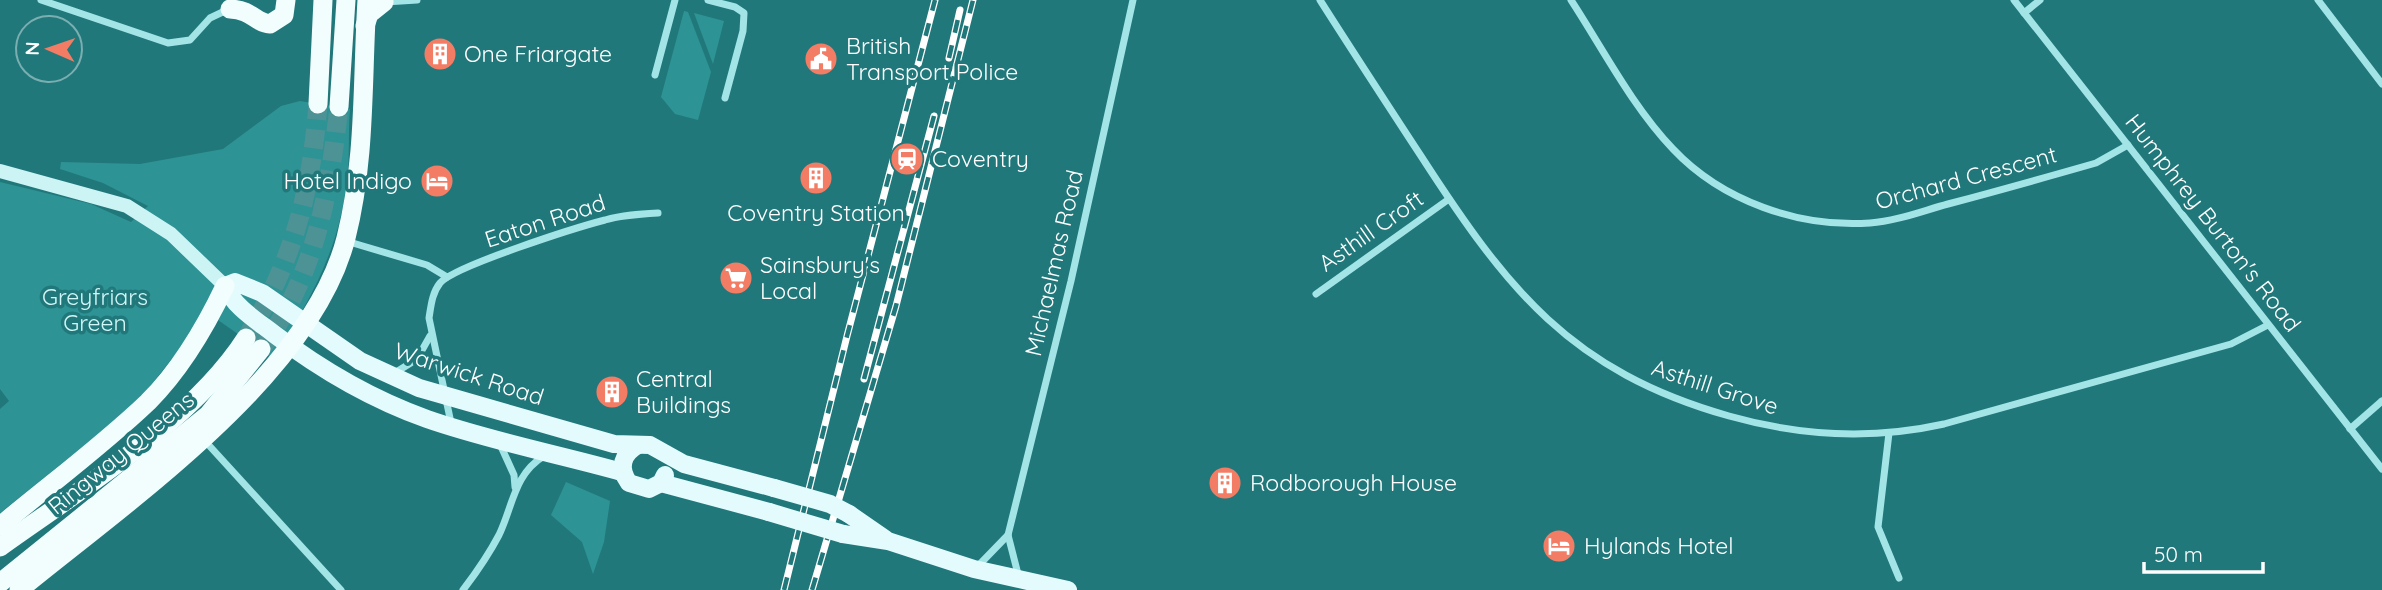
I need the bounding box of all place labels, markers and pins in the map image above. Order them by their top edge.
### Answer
place label: British Transport Police [846,31,1018,86]
building icon: One Friargate [421,35,459,73]
place label: One Friargate [464,39,612,68]
public building icon: British Transport Police [802,40,840,78]
station icon: Coventry [888,140,926,178]
place label: Coventry [932,144,1029,173]
building icon: Coventry Station [797,159,835,197]
hotel icon: Hotel Indigo [418,162,456,200]
place label: Hotel Indigo [284,166,412,195]
place label: Coventry Station [727,198,905,227]
place label: Sainsbury's Local [760,250,880,305]
supermarket icon: Sainsbury's Local [717,259,755,297]
place label: Central Buildings [636,364,731,419]
building icon: Central Buildings [593,373,631,411]
building icon: Rodborough House [1206,464,1244,502]
place label: Rodborough House [1250,468,1457,497]
hotel icon: Hylands Hotel [1540,527,1578,565]
place label: Hylands Hotel [1584,531,1734,560]

